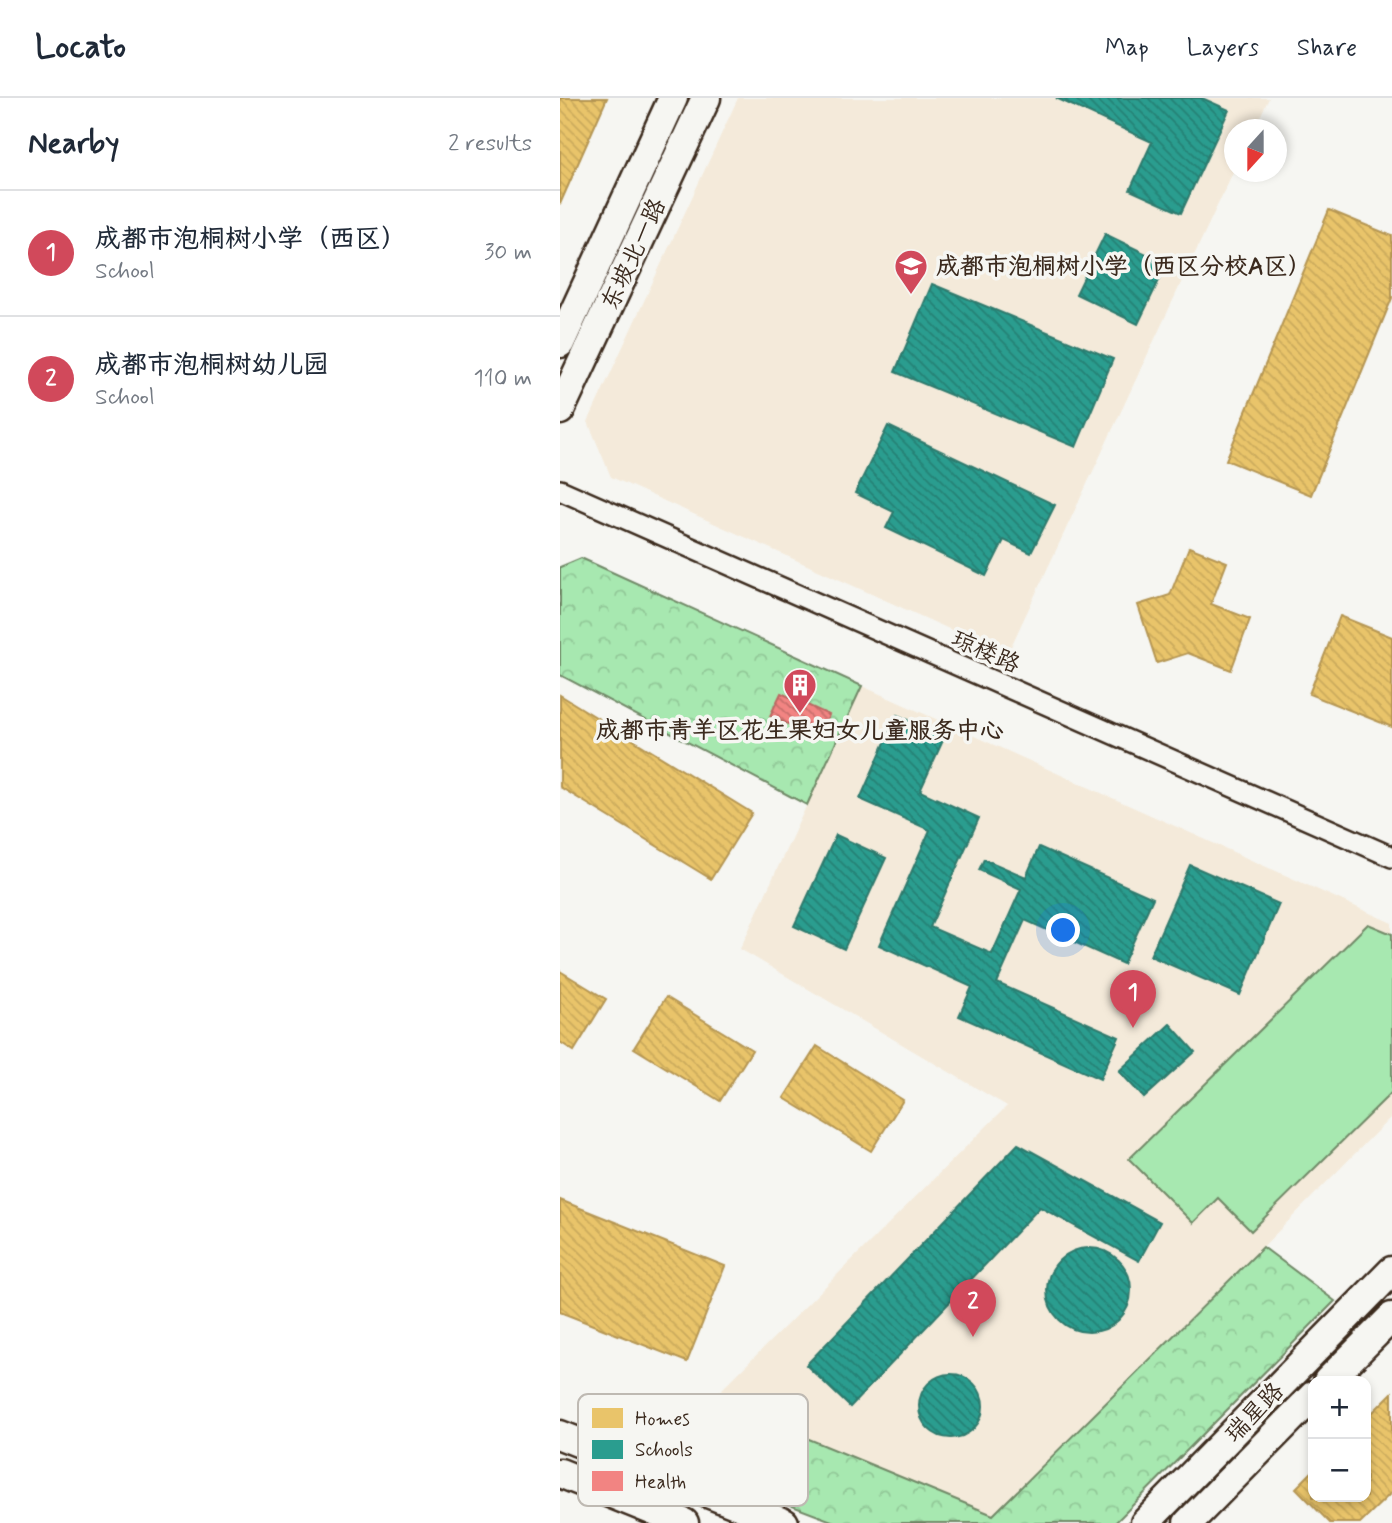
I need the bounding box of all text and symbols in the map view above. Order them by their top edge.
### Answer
text: Locato [35,26,126,70]
text: Map [1105,33,1149,64]
text: Layers [1187,33,1259,64]
text: Share [1297,33,1357,64]
north arrow [1224,119,1287,182]
text: Nearby [28,124,119,163]
text: 2 results [448,129,532,159]
street label: 东坡北一路 [595,194,674,316]
text: 成都市泡桐树小学（西区） [95,223,407,257]
text: 1 [46,238,56,268]
text: 30 m [484,238,532,268]
school or university icon: 成都市泡桐树小学（西区分校A区） [892,247,930,296]
place label: 成都市泡桐树小学（西区分校A区） [936,252,1312,283]
text: School [95,257,155,287]
text: 成都市泡桐树幼儿园 [95,349,329,383]
text: 2 [45,364,57,394]
text: 110 m [473,364,532,394]
text: School [95,383,155,413]
street label: 琼楼路 [946,624,1025,681]
building icon: 成都市青羊区花生果妇女儿童服务中心 [781,666,819,715]
place label: 成都市青羊区花生果妇女儿童服务中心 [596,716,1004,747]
your location [1046,913,1080,947]
pin: 1 [1110,970,1156,1028]
pin: 2 [950,1279,996,1337]
street label: 瑞星路 [1219,1376,1291,1450]
map controls [1308,1376,1371,1502]
button: + [1308,1376,1371,1439]
legend [578,1394,808,1506]
text: Homes [635,1407,690,1432]
text: Schools [635,1438,693,1463]
button: − [1308,1439,1371,1502]
text: Health [635,1470,686,1495]

